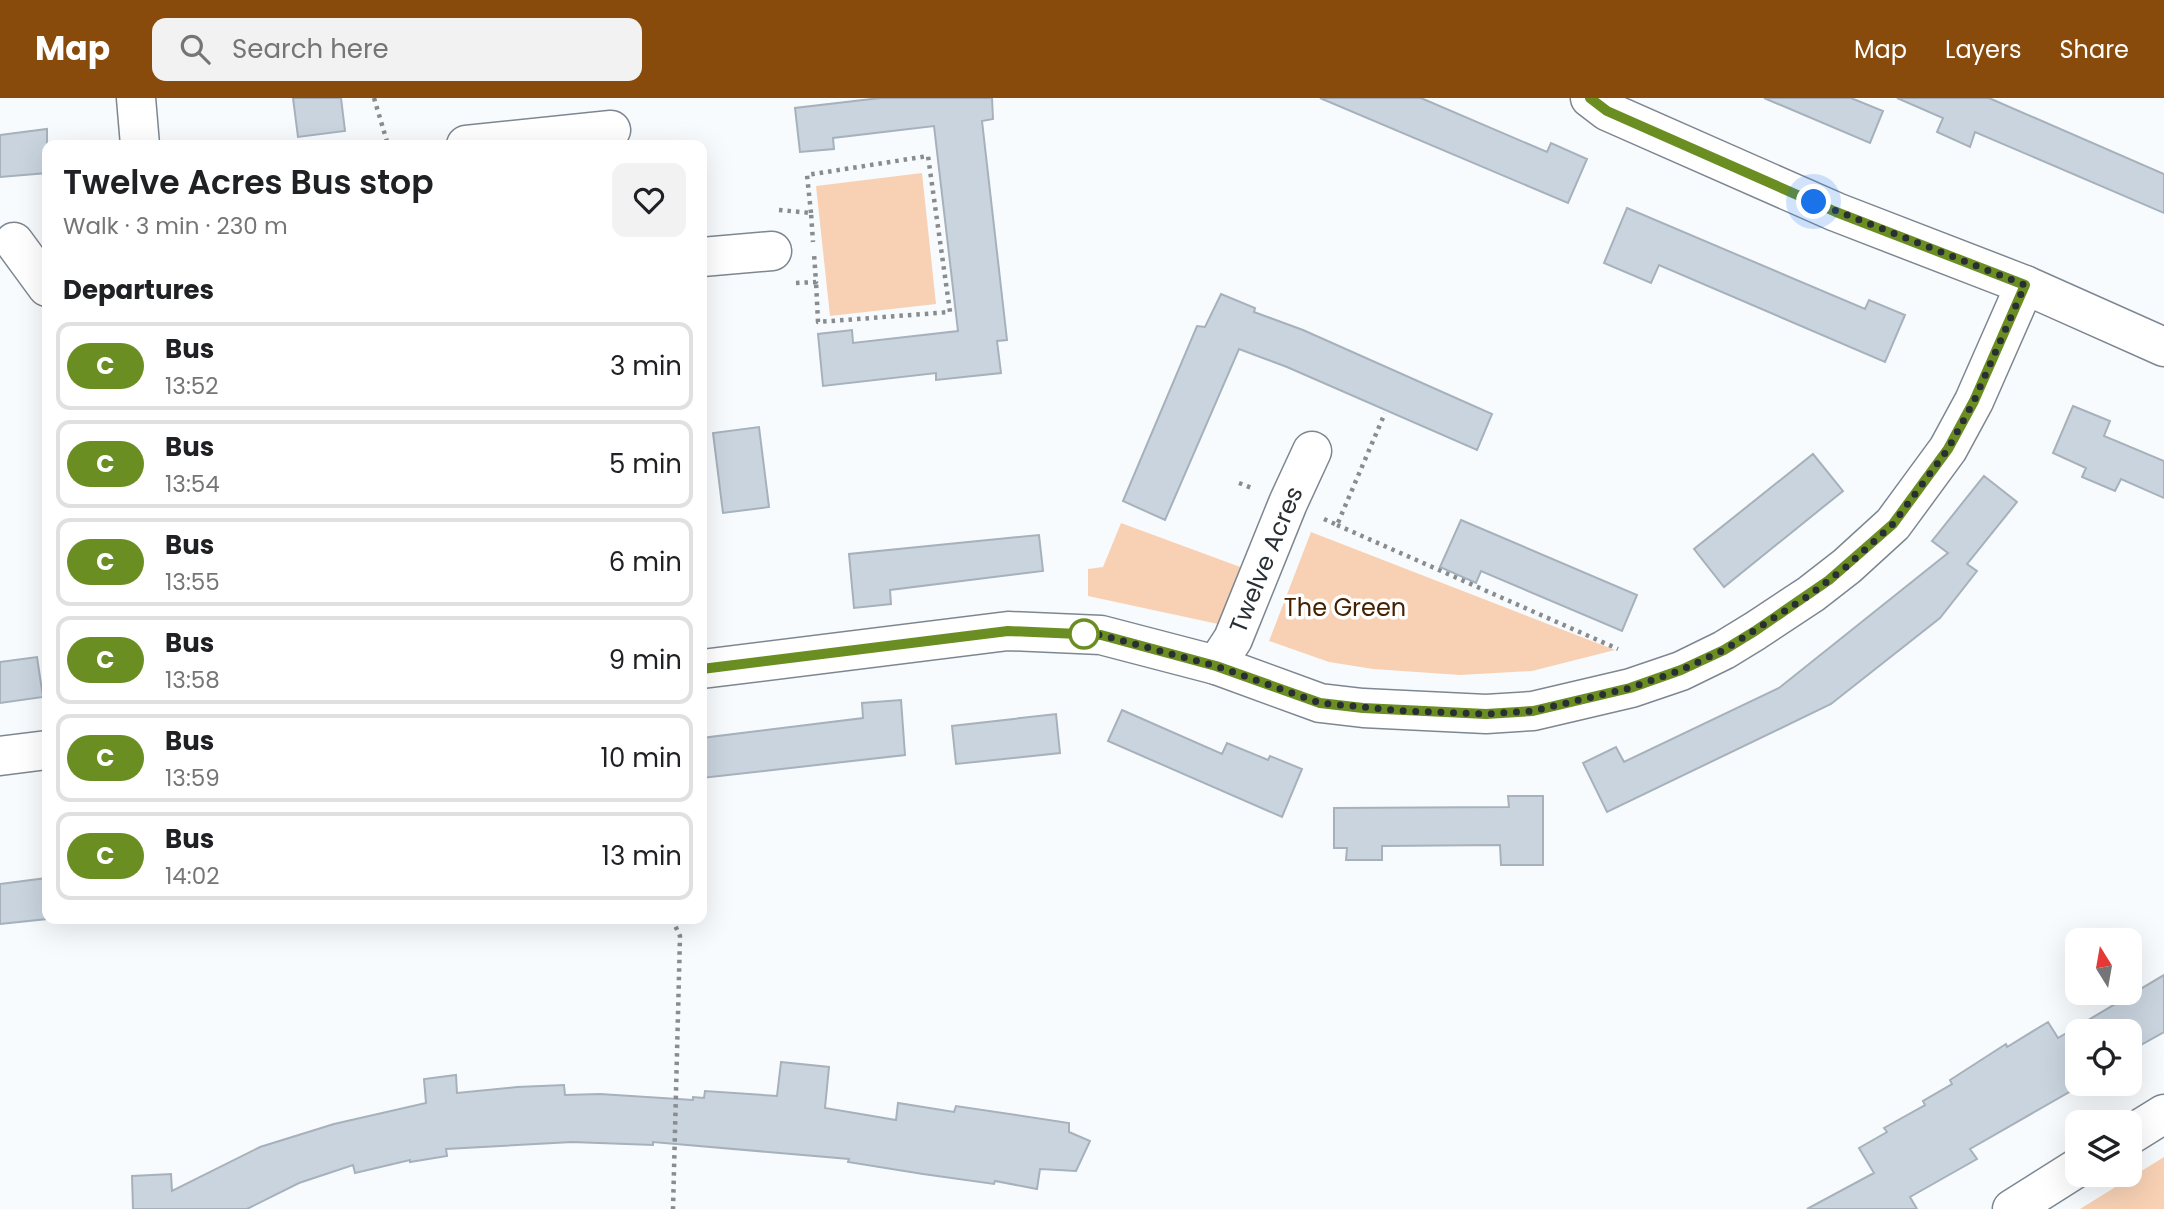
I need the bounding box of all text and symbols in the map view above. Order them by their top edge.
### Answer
search box [152,18,642,81]
text: Map [35,25,110,72]
icon: search [176,30,214,68]
text: Search here [232,31,389,67]
text: Map [1854,33,1907,66]
text: Layers [1945,33,2021,66]
text: Share [2059,33,2129,66]
text: Twelve Acres Bus stop [63,159,434,206]
button: heart [612,163,686,237]
your location [1796,184,1831,219]
text: Walk · 3 min · 230 m [63,210,288,242]
text: Departures [63,272,214,308]
text: Bus [165,331,214,367]
text: 3 min [610,348,682,384]
text: C [96,349,115,382]
text: 13:52 [165,370,218,402]
text: Bus [165,429,214,465]
text: 5 min [609,446,682,482]
text: C [96,447,115,480]
text: 13:54 [165,468,220,500]
street label: Twelve Acres [1221,481,1310,638]
text: Bus [165,527,214,563]
text: 6 min [609,544,682,580]
text: C [96,545,115,578]
text: 13:55 [165,566,220,598]
park label: The Green [1284,591,1406,624]
unlabelled marker [1069,619,1099,649]
text: Bus [165,625,214,661]
text: 9 min [609,642,682,678]
text: C [96,643,115,676]
text: 13:58 [165,664,220,696]
text: Bus [165,723,214,759]
text: 10 min [601,740,682,776]
text: C [96,741,115,774]
text: 13:59 [165,762,220,794]
text: Bus [165,821,214,857]
text: 13 min [602,838,682,874]
text: C [96,839,115,872]
text: 14:02 [165,860,219,892]
north arrow [2065,928,2142,1004]
map controls [2065,928,2142,1187]
button: locate [2065,1019,2142,1096]
button: layers [2065,1110,2142,1187]

